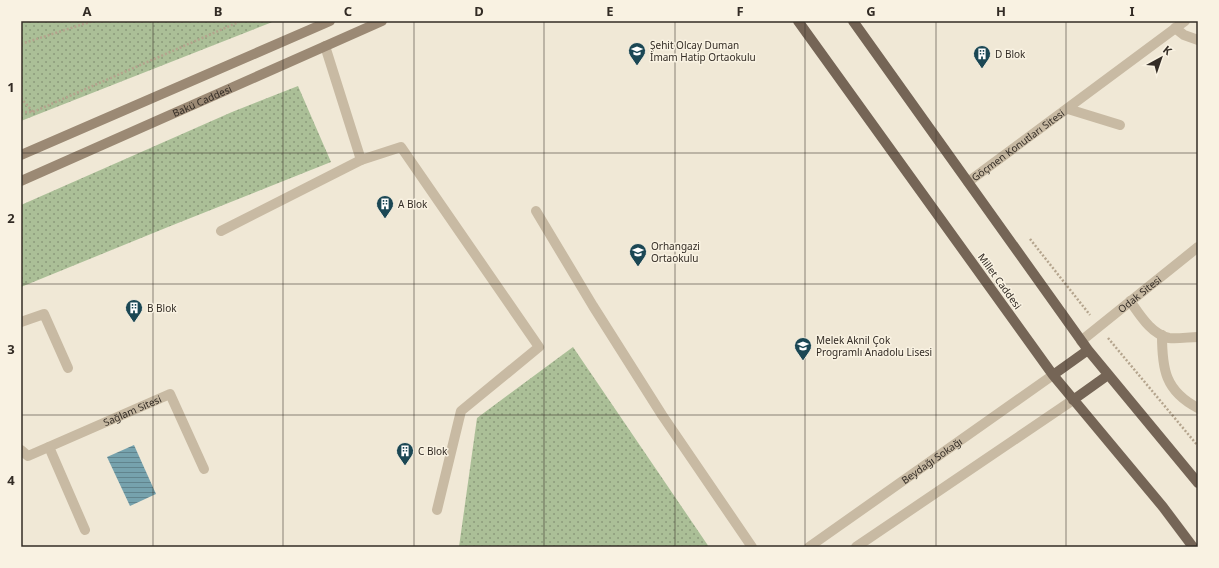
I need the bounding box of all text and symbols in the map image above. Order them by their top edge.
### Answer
text: A [83,2,92,20]
text: B [214,2,222,20]
text: C [344,2,352,20]
text: D [474,2,484,20]
text: E [606,2,614,20]
text: F [736,2,744,20]
text: G [866,2,876,20]
text: H [996,2,1006,20]
text: I [1129,2,1135,20]
place label: Şehit Olcay Duman İmam Hatip Ortaokulu [650,38,756,64]
north arrow [1141,38,1181,78]
school or university icon: Şehit Olcay Duman İmam Hatip Ortaokulu [627,41,647,66]
text: K [1160,42,1176,58]
building icon: D Blok [972,44,992,69]
place label: D Blok [995,47,1026,61]
text: 1 [7,78,15,96]
street label: Bakü Caddesi [170,81,234,120]
street label: Göçmen Konutları Sitesi [968,106,1067,184]
building icon: A Blok [375,194,395,219]
place label: A Blok [398,197,428,211]
text: 2 [7,209,15,227]
place label: Orhangazi Ortaokulu [651,239,700,265]
school or university icon: Orhangazi Ortaokulu [628,242,648,267]
street label: Millet Caddesi [975,250,1025,312]
street label: Odak Sitesi [1115,272,1164,316]
building icon: B Blok [124,298,144,323]
place label: B Blok [147,301,177,315]
place label: Melek Aknil Çok Programlı Anadolu Lisesi [816,333,932,359]
school or university icon: Melek Aknil Çok Programlı Anadolu Lisesi [793,336,813,361]
text: 3 [7,340,15,358]
street label: Sağlam Sitesi [101,392,164,429]
street label: Beydağı Sokağı [898,434,965,487]
building icon: C Blok [395,441,415,466]
place label: C Blok [418,444,448,458]
text: 4 [7,471,15,489]

